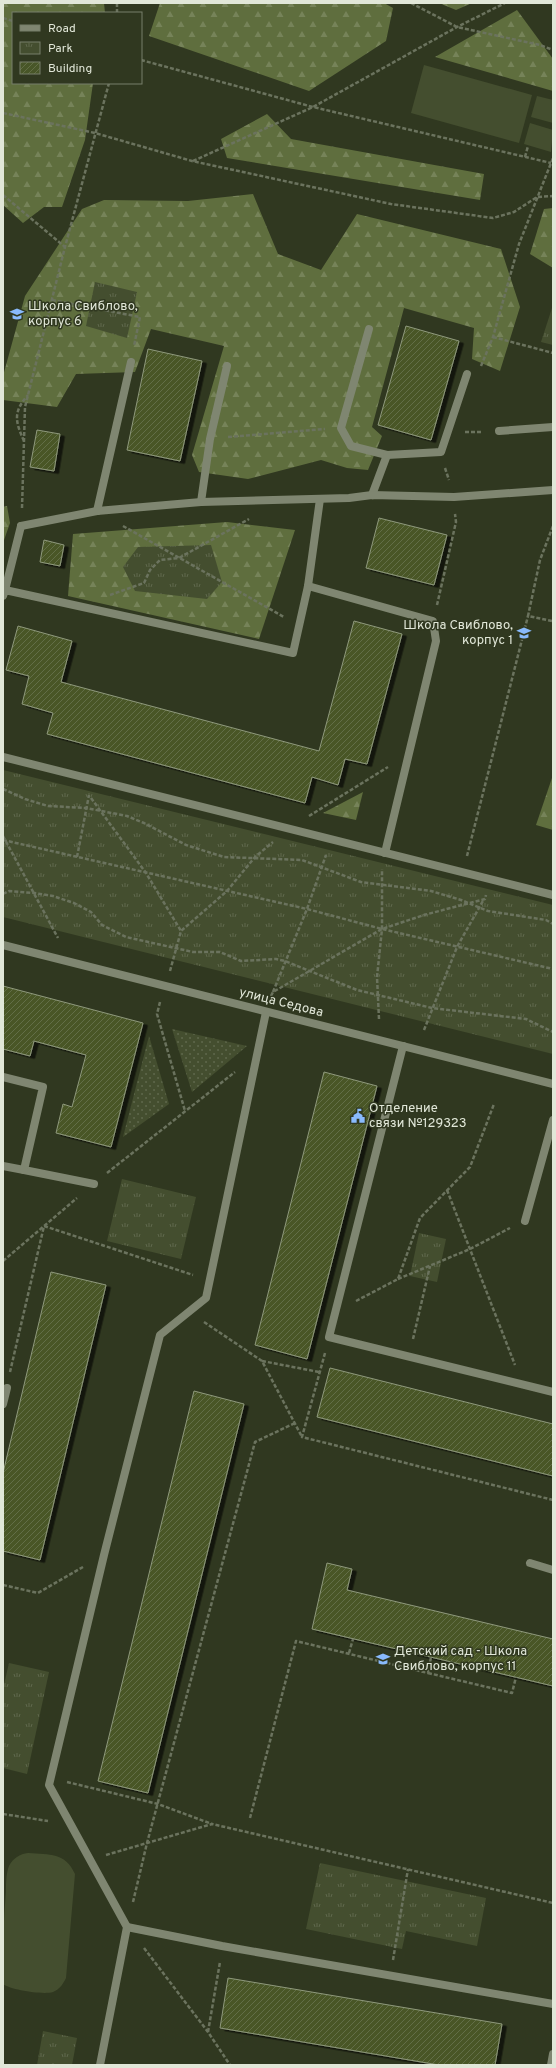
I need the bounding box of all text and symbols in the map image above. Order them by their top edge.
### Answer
legend [12,12,142,84]
text: Road [48,21,76,37]
text: Park [48,41,73,57]
text: Building [48,61,92,77]
place label: Школа Свиблово, корпус 6 [28,299,138,330]
school or university icon: Школа Свиблово, корпус 6 [9,306,25,322]
place label: Школа Свиблово, корпус 1 [403,618,513,649]
school or university icon: Школа Свиблово, корпус 1 [516,625,532,641]
street label: улица Седова [237,985,325,1021]
place label: Отделение связи №129323 [369,1101,467,1132]
public building icon: Отделение связи №129323 [350,1108,366,1124]
place label: Детский сад - Школа Свиблово, корпус 11 [394,1644,527,1675]
school or university icon: Детский сад - Школа Свиблово, корпус 11 [375,1651,391,1667]

